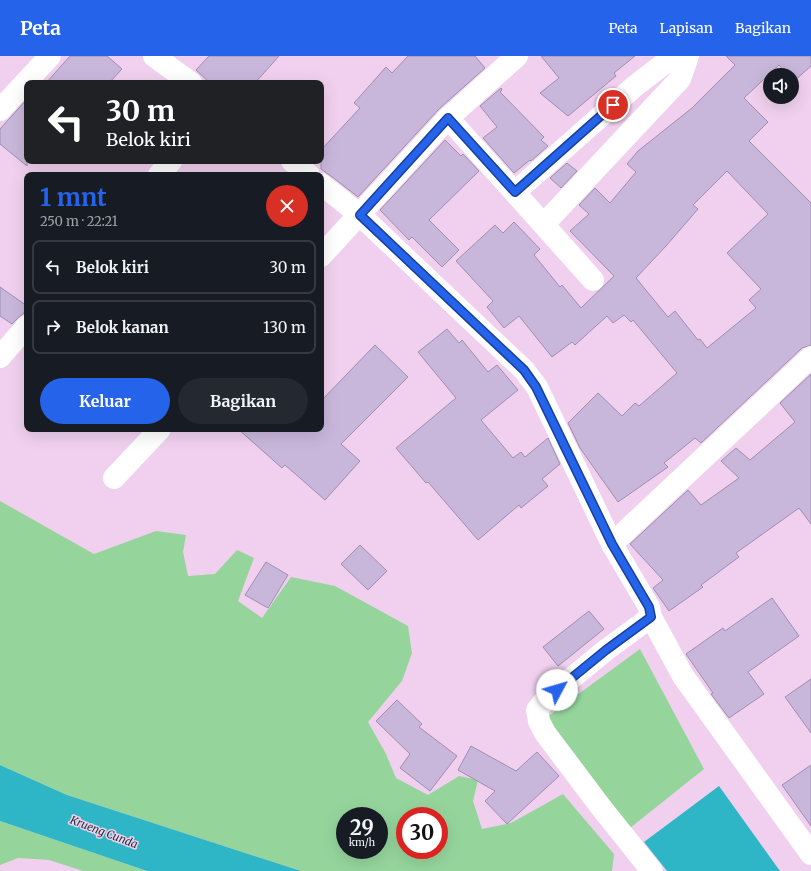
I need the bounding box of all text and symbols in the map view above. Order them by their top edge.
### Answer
text: Peta [20,16,61,40]
text: Peta [608,19,638,37]
text: Lapisan [660,19,713,37]
text: Bagikan [735,19,791,37]
map controls [763,68,799,104]
button: sound [763,68,799,104]
pin [596,88,630,122]
text: 30 m [106,93,175,129]
icon: arrive [602,94,624,116]
icon: left [40,96,92,148]
text: Belok kiri [106,128,191,151]
text: 1 mnt [40,182,107,213]
button: close [266,185,308,227]
text: 250 m · 22:21 [40,213,118,230]
icon: left [42,256,64,278]
text: Belok kiri [76,258,149,277]
text: 30 m [269,258,306,277]
icon: right [42,316,64,338]
text: Belok kanan [76,318,169,337]
text: 130 m [263,318,306,337]
button: Keluar [40,378,170,424]
button: Bagikan [178,378,308,424]
position arrow [536,669,578,711]
speed limit sign: 30 [396,807,448,859]
water label: Krueng Cunda [67,812,140,851]
text: 29 [350,815,374,840]
text: km/h [349,836,375,849]

